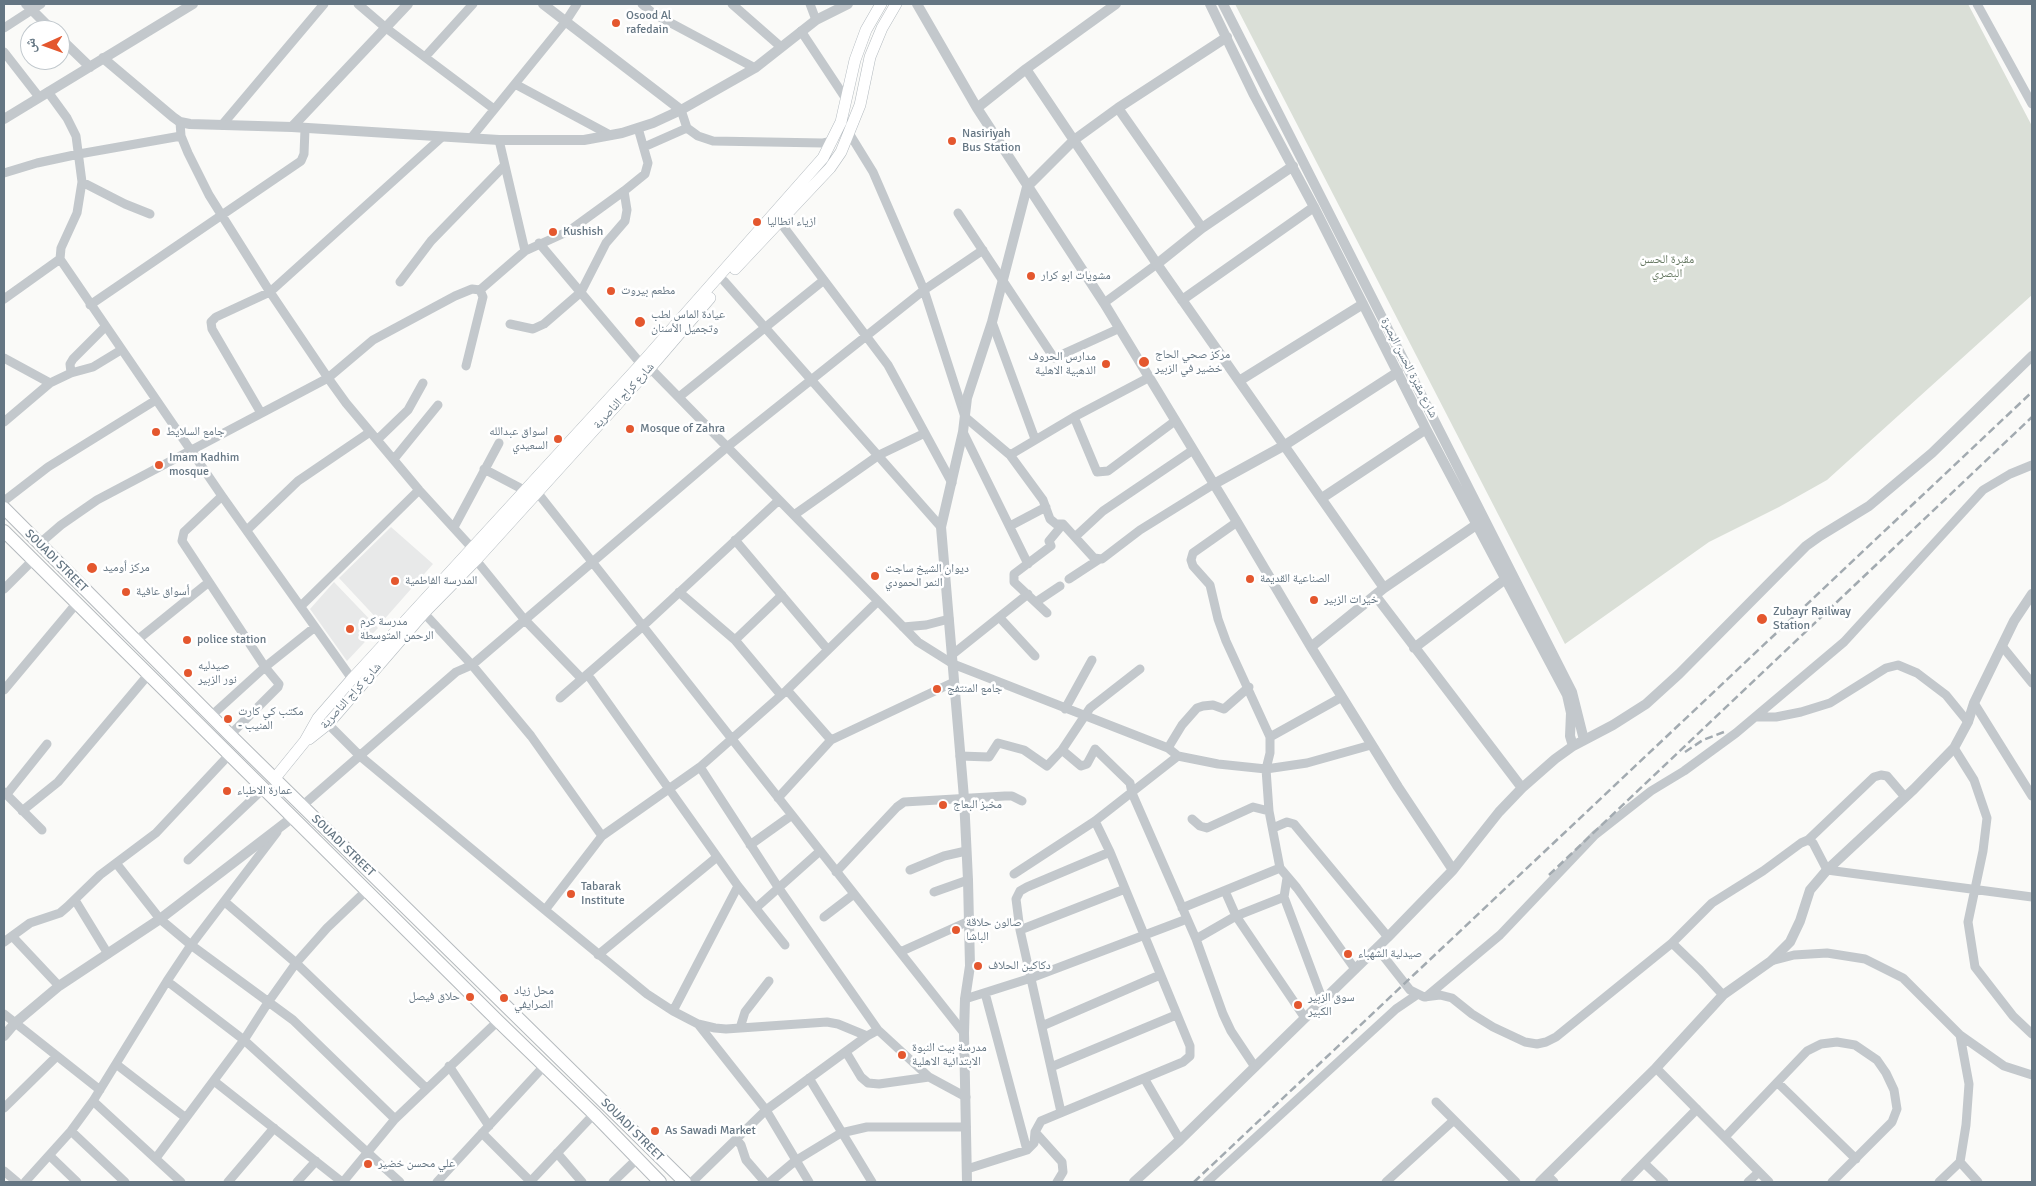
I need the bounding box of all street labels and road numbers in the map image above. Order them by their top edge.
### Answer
street label: شارع مقبرة الحسن البصرة [1378,316,1440,420]
street label: شارع كراج الناصرية [590,360,658,432]
street label: SOUADI STREET [22,527,90,595]
street label: شارع كراج الناصرية [317,660,385,732]
street label: SOUADI STREET [308,812,378,880]
street label: SOUADI STREET [598,1096,666,1164]

